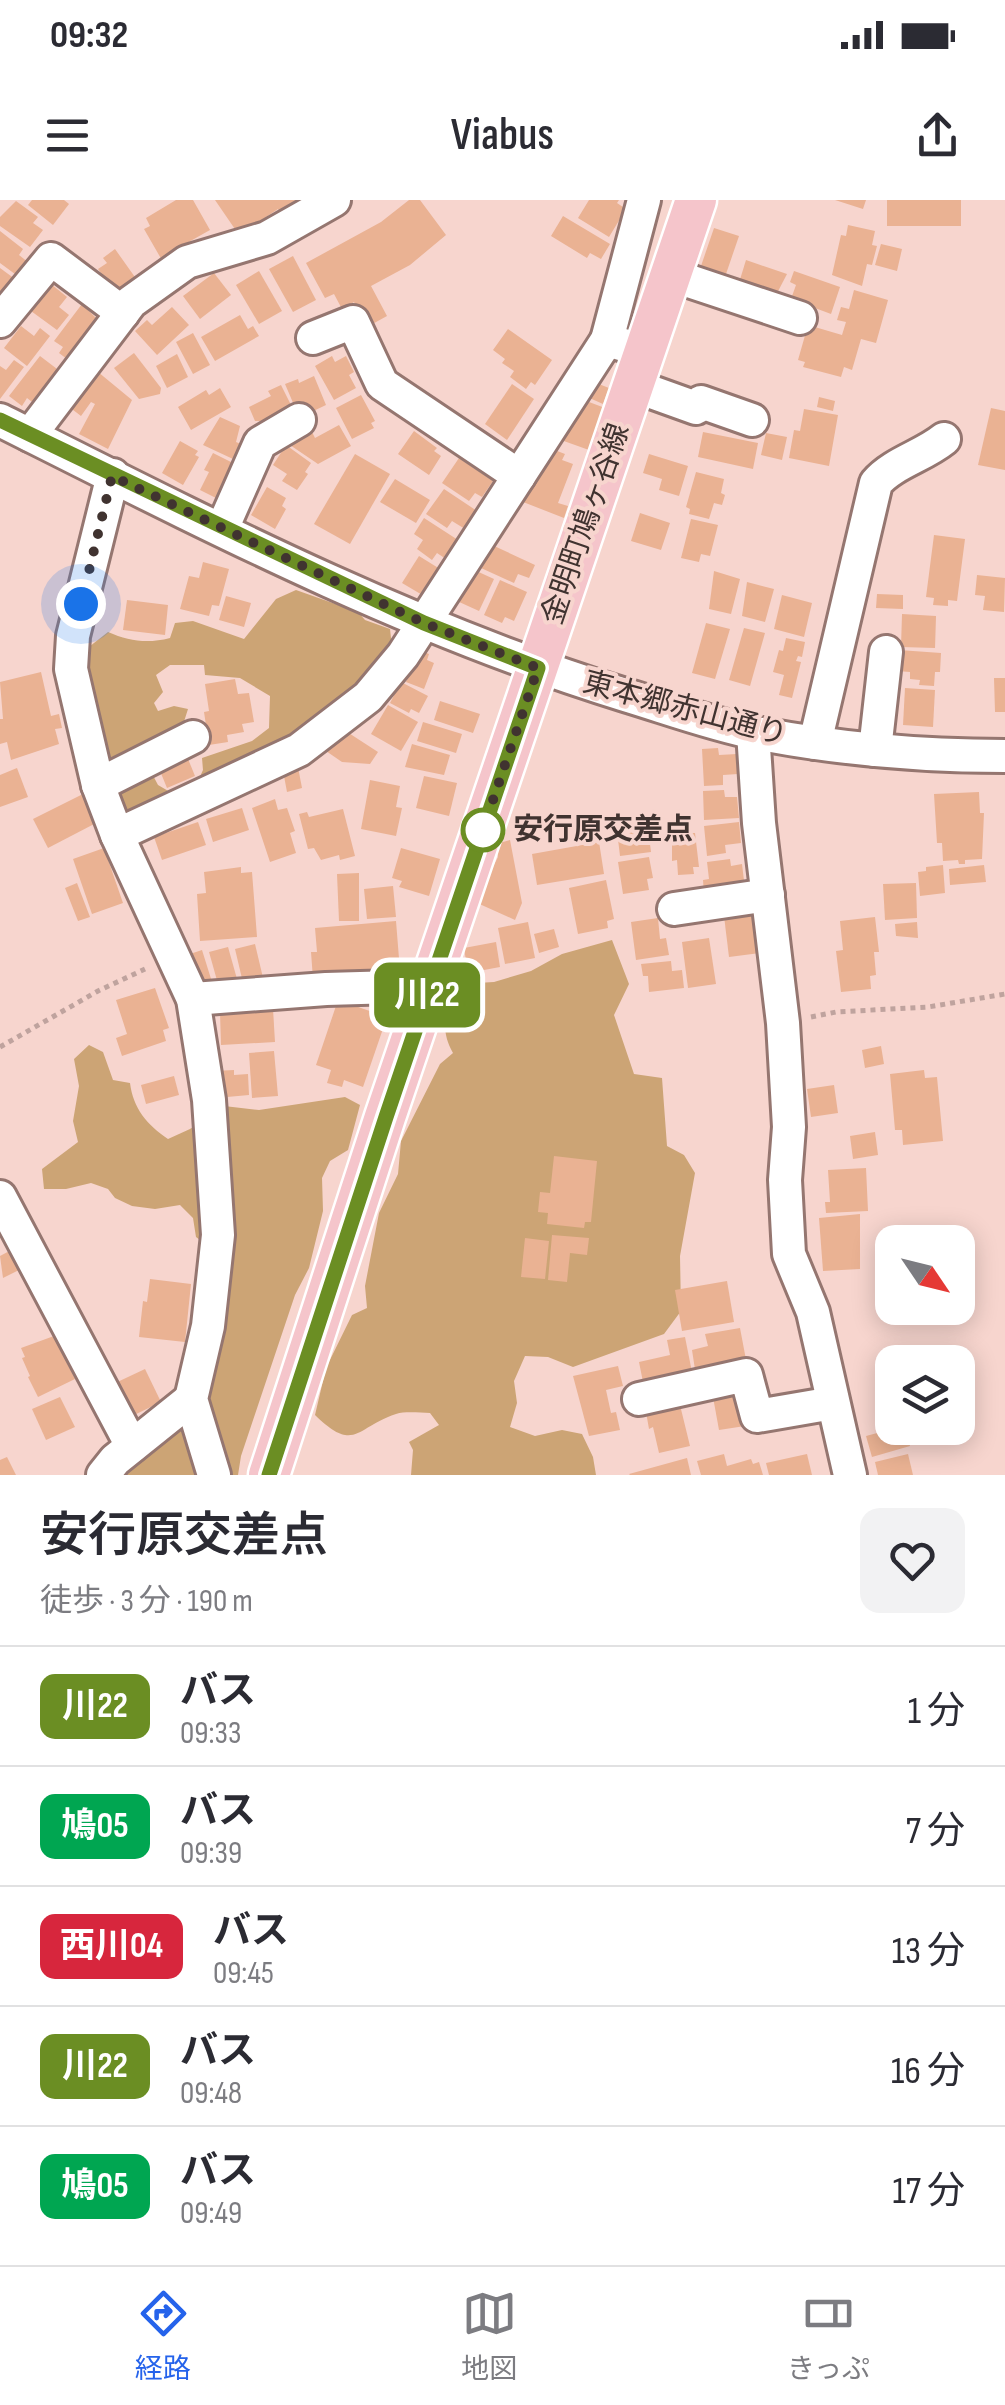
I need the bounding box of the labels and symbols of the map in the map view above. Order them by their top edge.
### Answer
street label: 金明町鳩ヶ谷線 [535,419,637,629]
your location [56,579,106,629]
street label: 東本郷赤山通り [579,664,791,754]
marker: 安行原交差点 [462,809,504,851]
place label: 安行原交差点 [513,812,693,848]
line badge: 川22 [370,962,484,1028]
north arrow [875,1225,975,1325]

